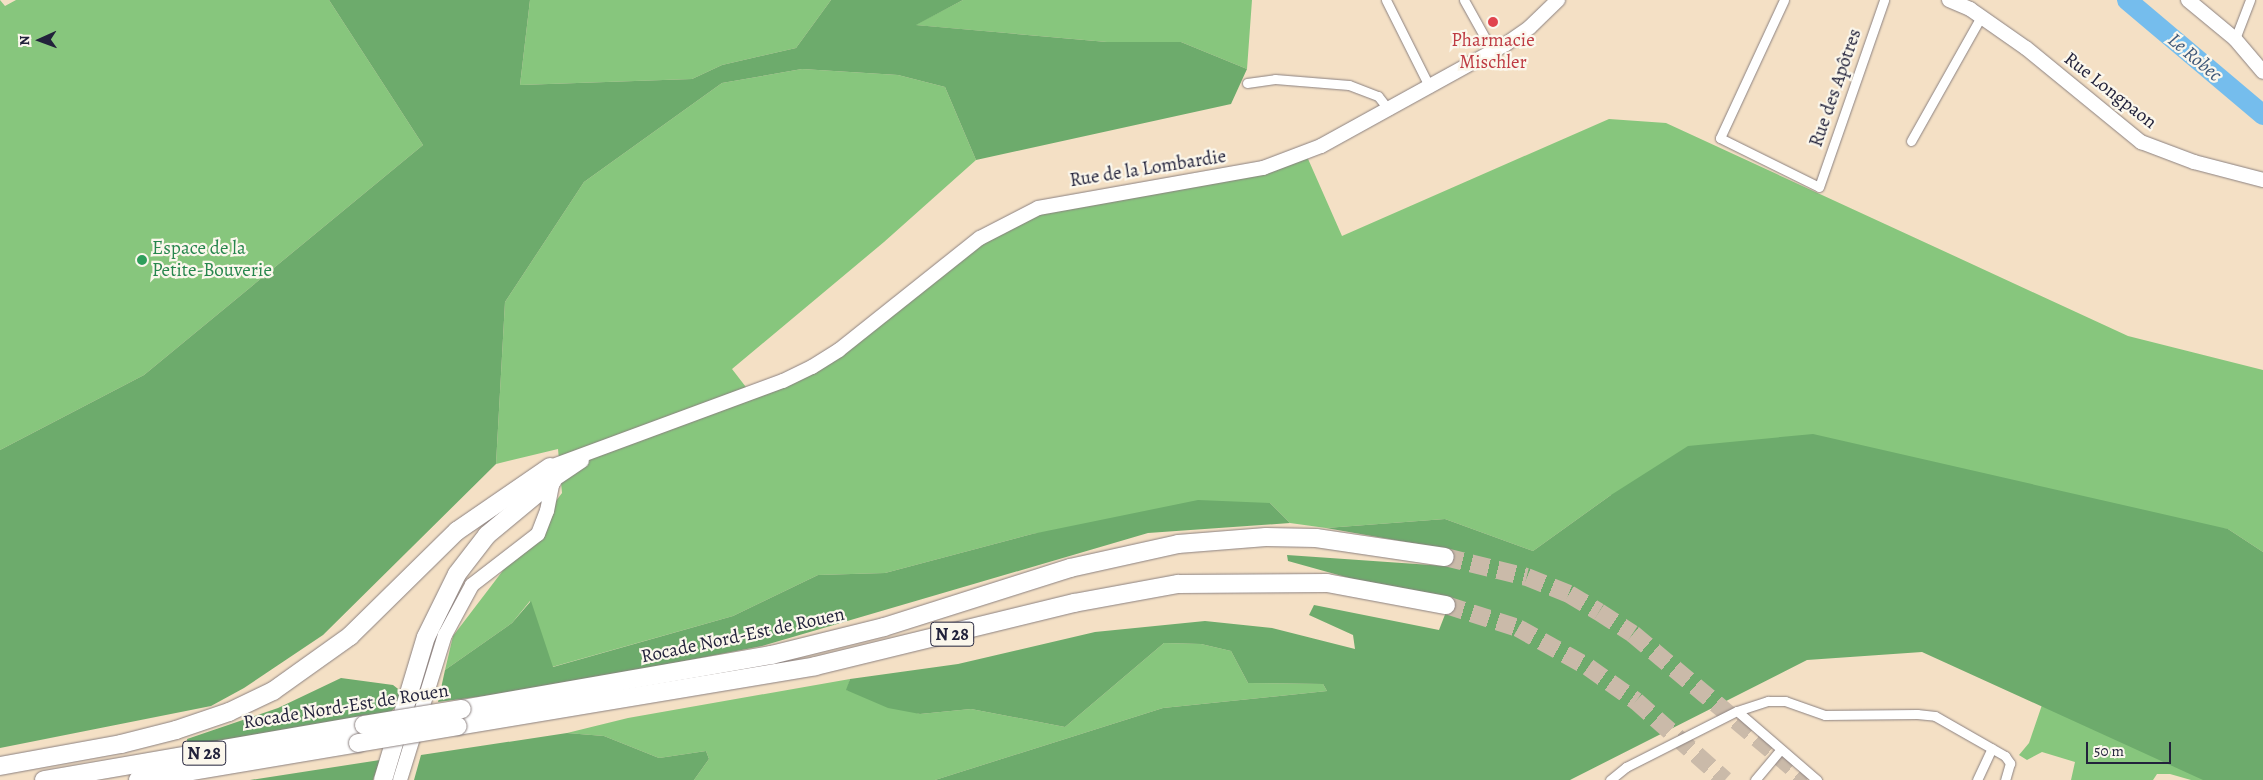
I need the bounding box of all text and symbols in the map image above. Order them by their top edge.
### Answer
north arrow [15,15,65,65]
marker: Pharmacie Mischler [1487,16,1499,28]
street label: Rue des Apôtres [1805,26,1867,150]
water label: Le Robec [2163,28,2227,86]
place label: Pharmacie Mischler [1451,30,1535,74]
text: N [15,35,34,46]
street label: Rue Longpaon [2059,48,2161,134]
street label: Rue de la Lombardie [1068,145,1228,193]
place label: Espace de la Petite-Bouverie [152,238,272,282]
marker: Espace de la Petite-Bouverie [136,254,148,266]
street label: Rocade Nord-Est de Rouen [639,603,847,669]
road number: N 28 [930,618,974,650]
street label: Rocade Nord-Est de Rouen [242,680,450,734]
scale bar [2088,732,2173,764]
road number: N 28 [182,738,226,768]
text: 50 m [2094,741,2124,761]

